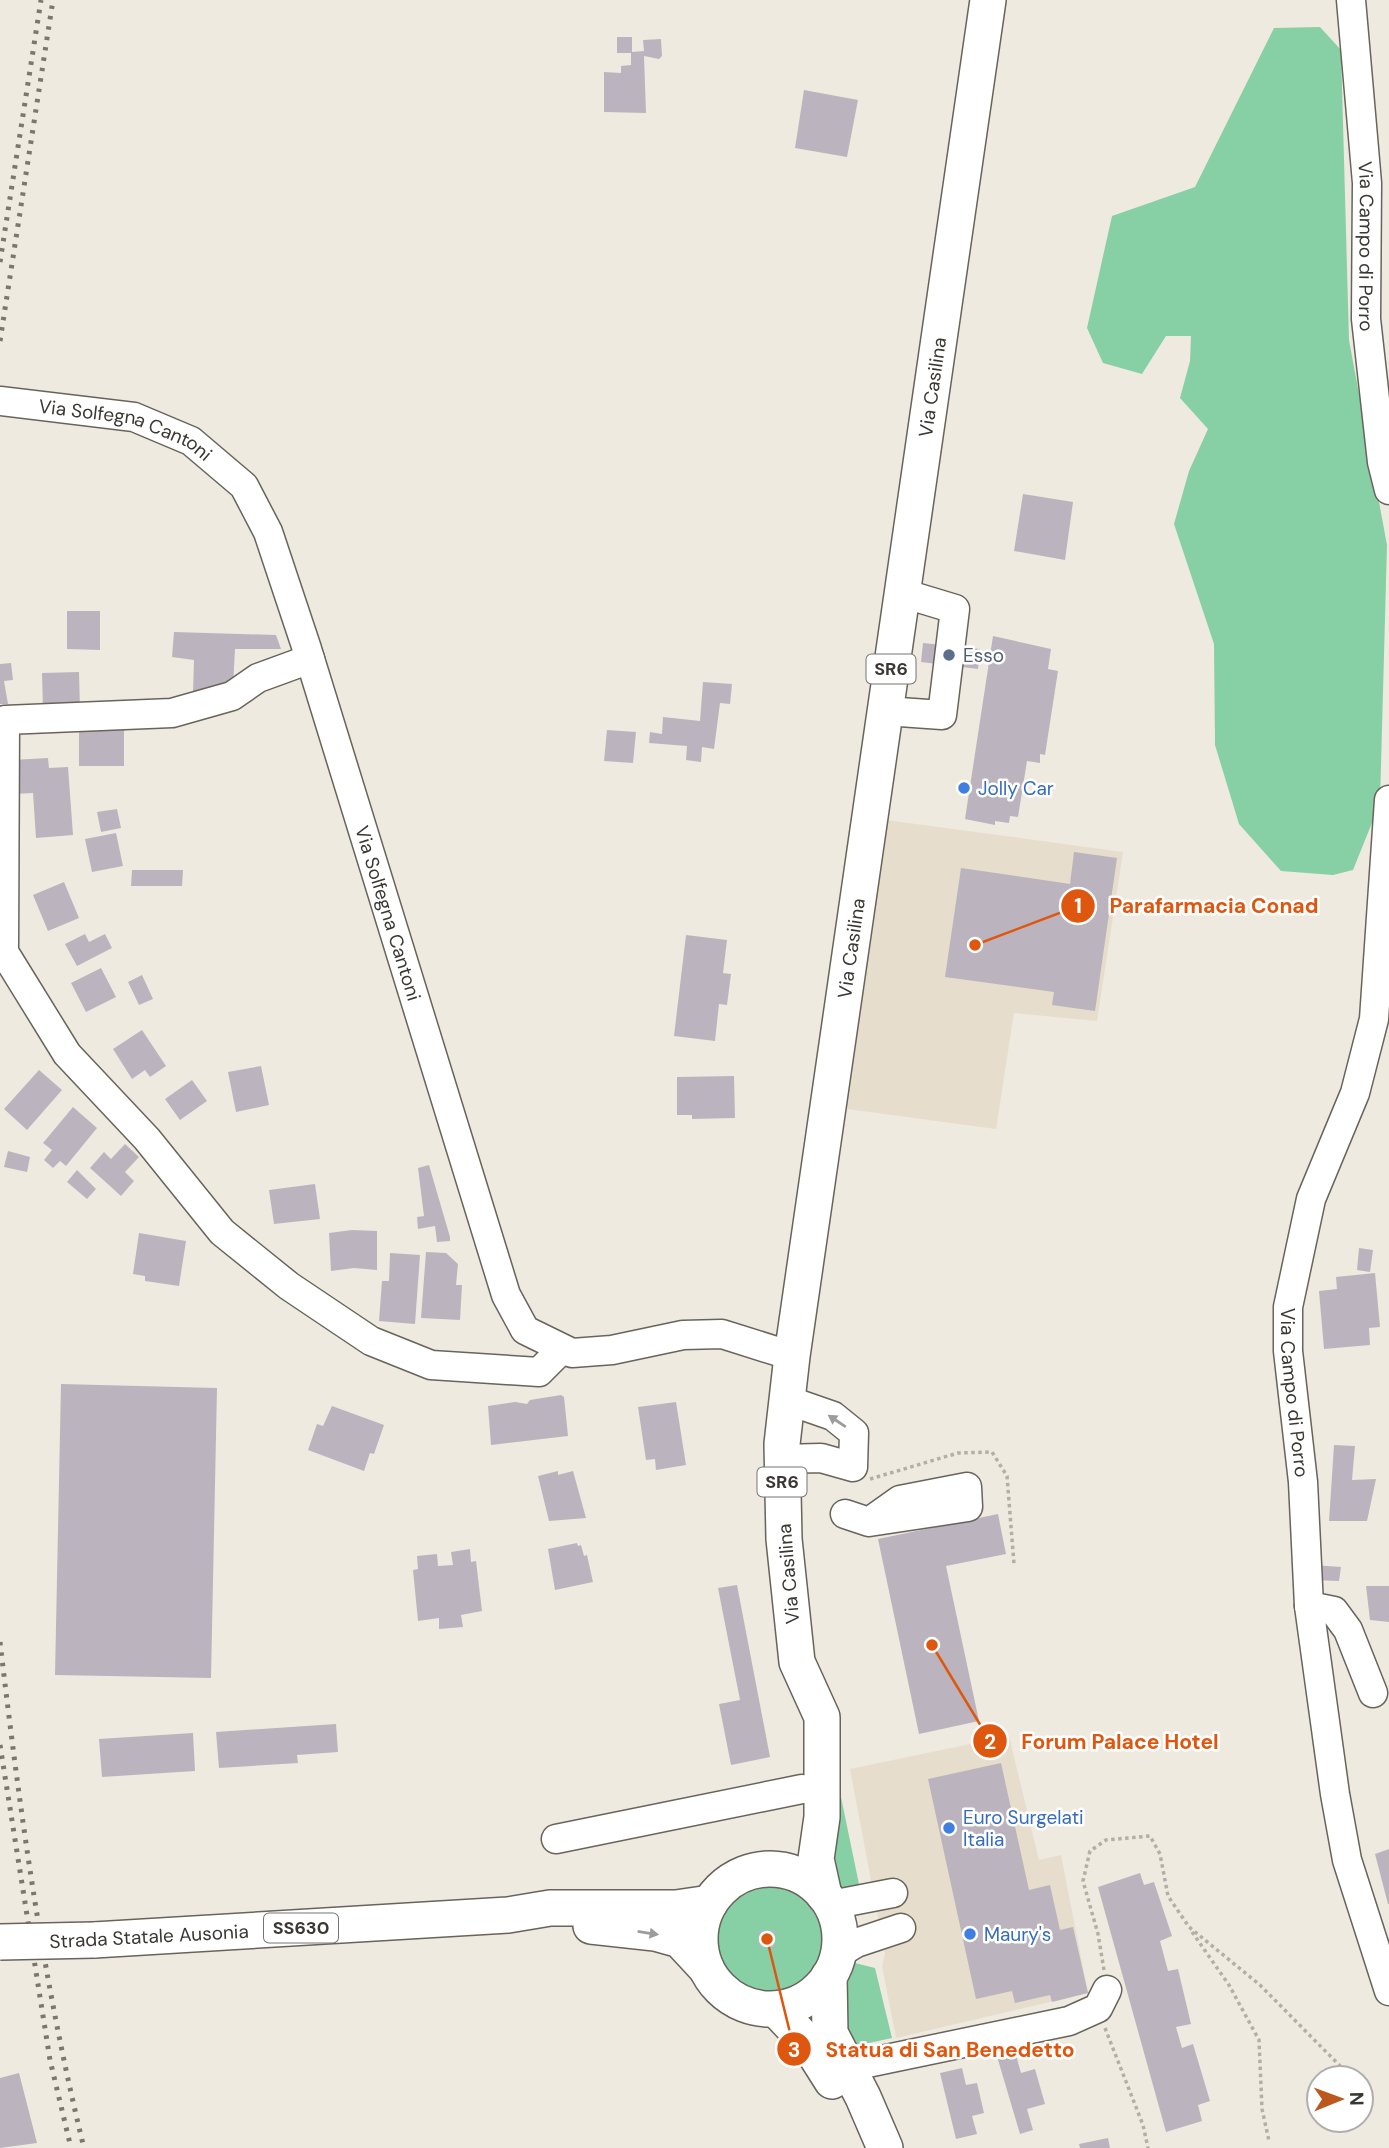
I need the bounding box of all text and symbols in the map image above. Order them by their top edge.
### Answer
street label: Via Campo di Porro [1352,160,1379,333]
street label: Via Casilina [913,335,952,439]
street label: Via Solfegna Cantoni [37,394,217,467]
place label: Esso [963,643,1004,668]
marker: Esso [941,647,957,663]
road number: SR6 [866,654,916,684]
place label: Jolly Car [978,776,1054,801]
marker: Jolly Car [956,780,972,796]
street label: Via Solfegna Cantoni [349,823,427,1004]
callout: Parafarmacia Conad [1061,885,1332,927]
text: 1 [1074,892,1082,920]
text: Parafarmacia Conad [1110,892,1318,920]
street label: Via Casilina [832,897,871,1000]
street label: Via Campo di Porro [1275,1308,1314,1479]
one-way arrow [827,1414,847,1427]
road number: SR6 [758,1468,806,1497]
street label: Via Casilina [772,1523,805,1625]
callout: Forum Palace Hotel [972,1720,1232,1762]
text: 2 [984,1728,996,1756]
text: Forum Palace Hotel [1021,1728,1219,1756]
place label: Euro Surgelati Italia [963,1805,1084,1852]
marker: Euro Surgelati Italia [941,1820,957,1836]
road number: SS630 [264,1914,338,1942]
street label: Strada Statale Ausonia [49,1919,249,1954]
place label: Maury's [984,1922,1051,1947]
marker: Maury's [962,1926,978,1942]
one-way arrow [637,1927,659,1938]
callout: Statua di San Benedetto [776,2028,1088,2070]
text: 3 [788,2036,800,2064]
text: Statua di San Benedetto [825,2036,1075,2064]
north arrow [1305,2064,1375,2134]
text: N [1344,2092,1369,2106]

